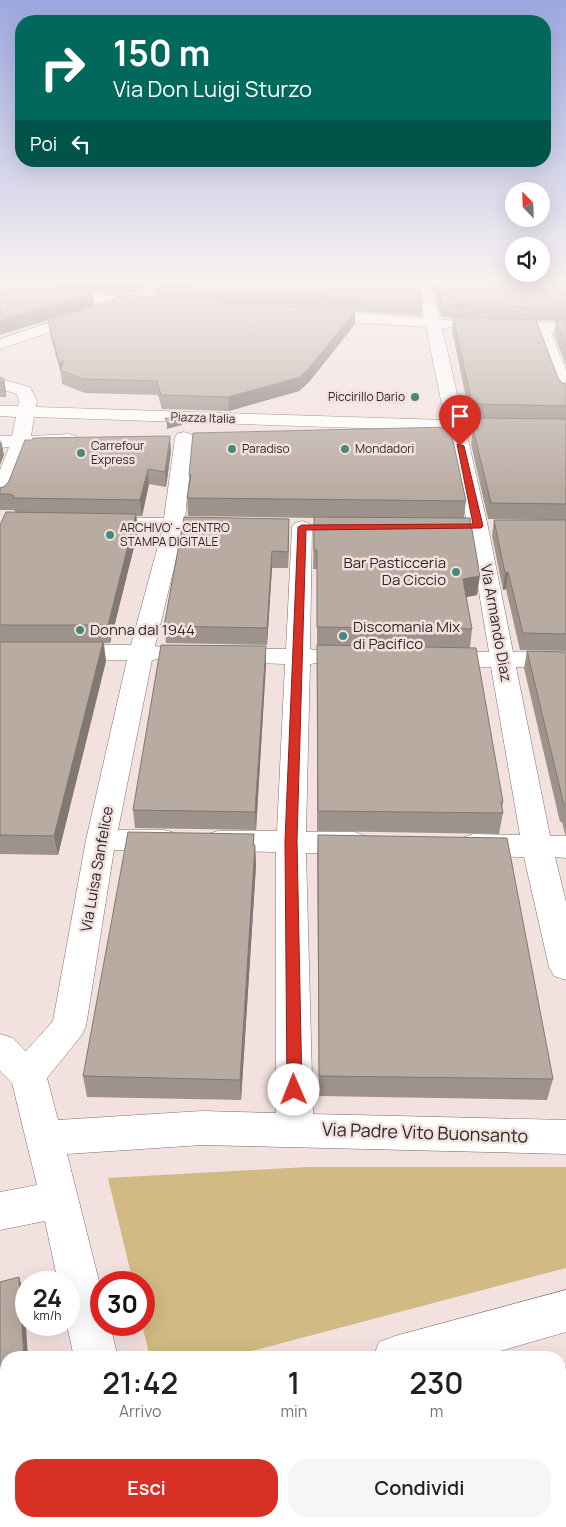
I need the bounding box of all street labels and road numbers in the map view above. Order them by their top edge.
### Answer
street label: Piazza Italia [170,408,236,427]
street label: Via Armando Diaz [476,562,517,683]
street label: Via Luisa Sanfelice [75,804,118,933]
street label: Via Padre Vito Buonsanto [321,1116,529,1148]

